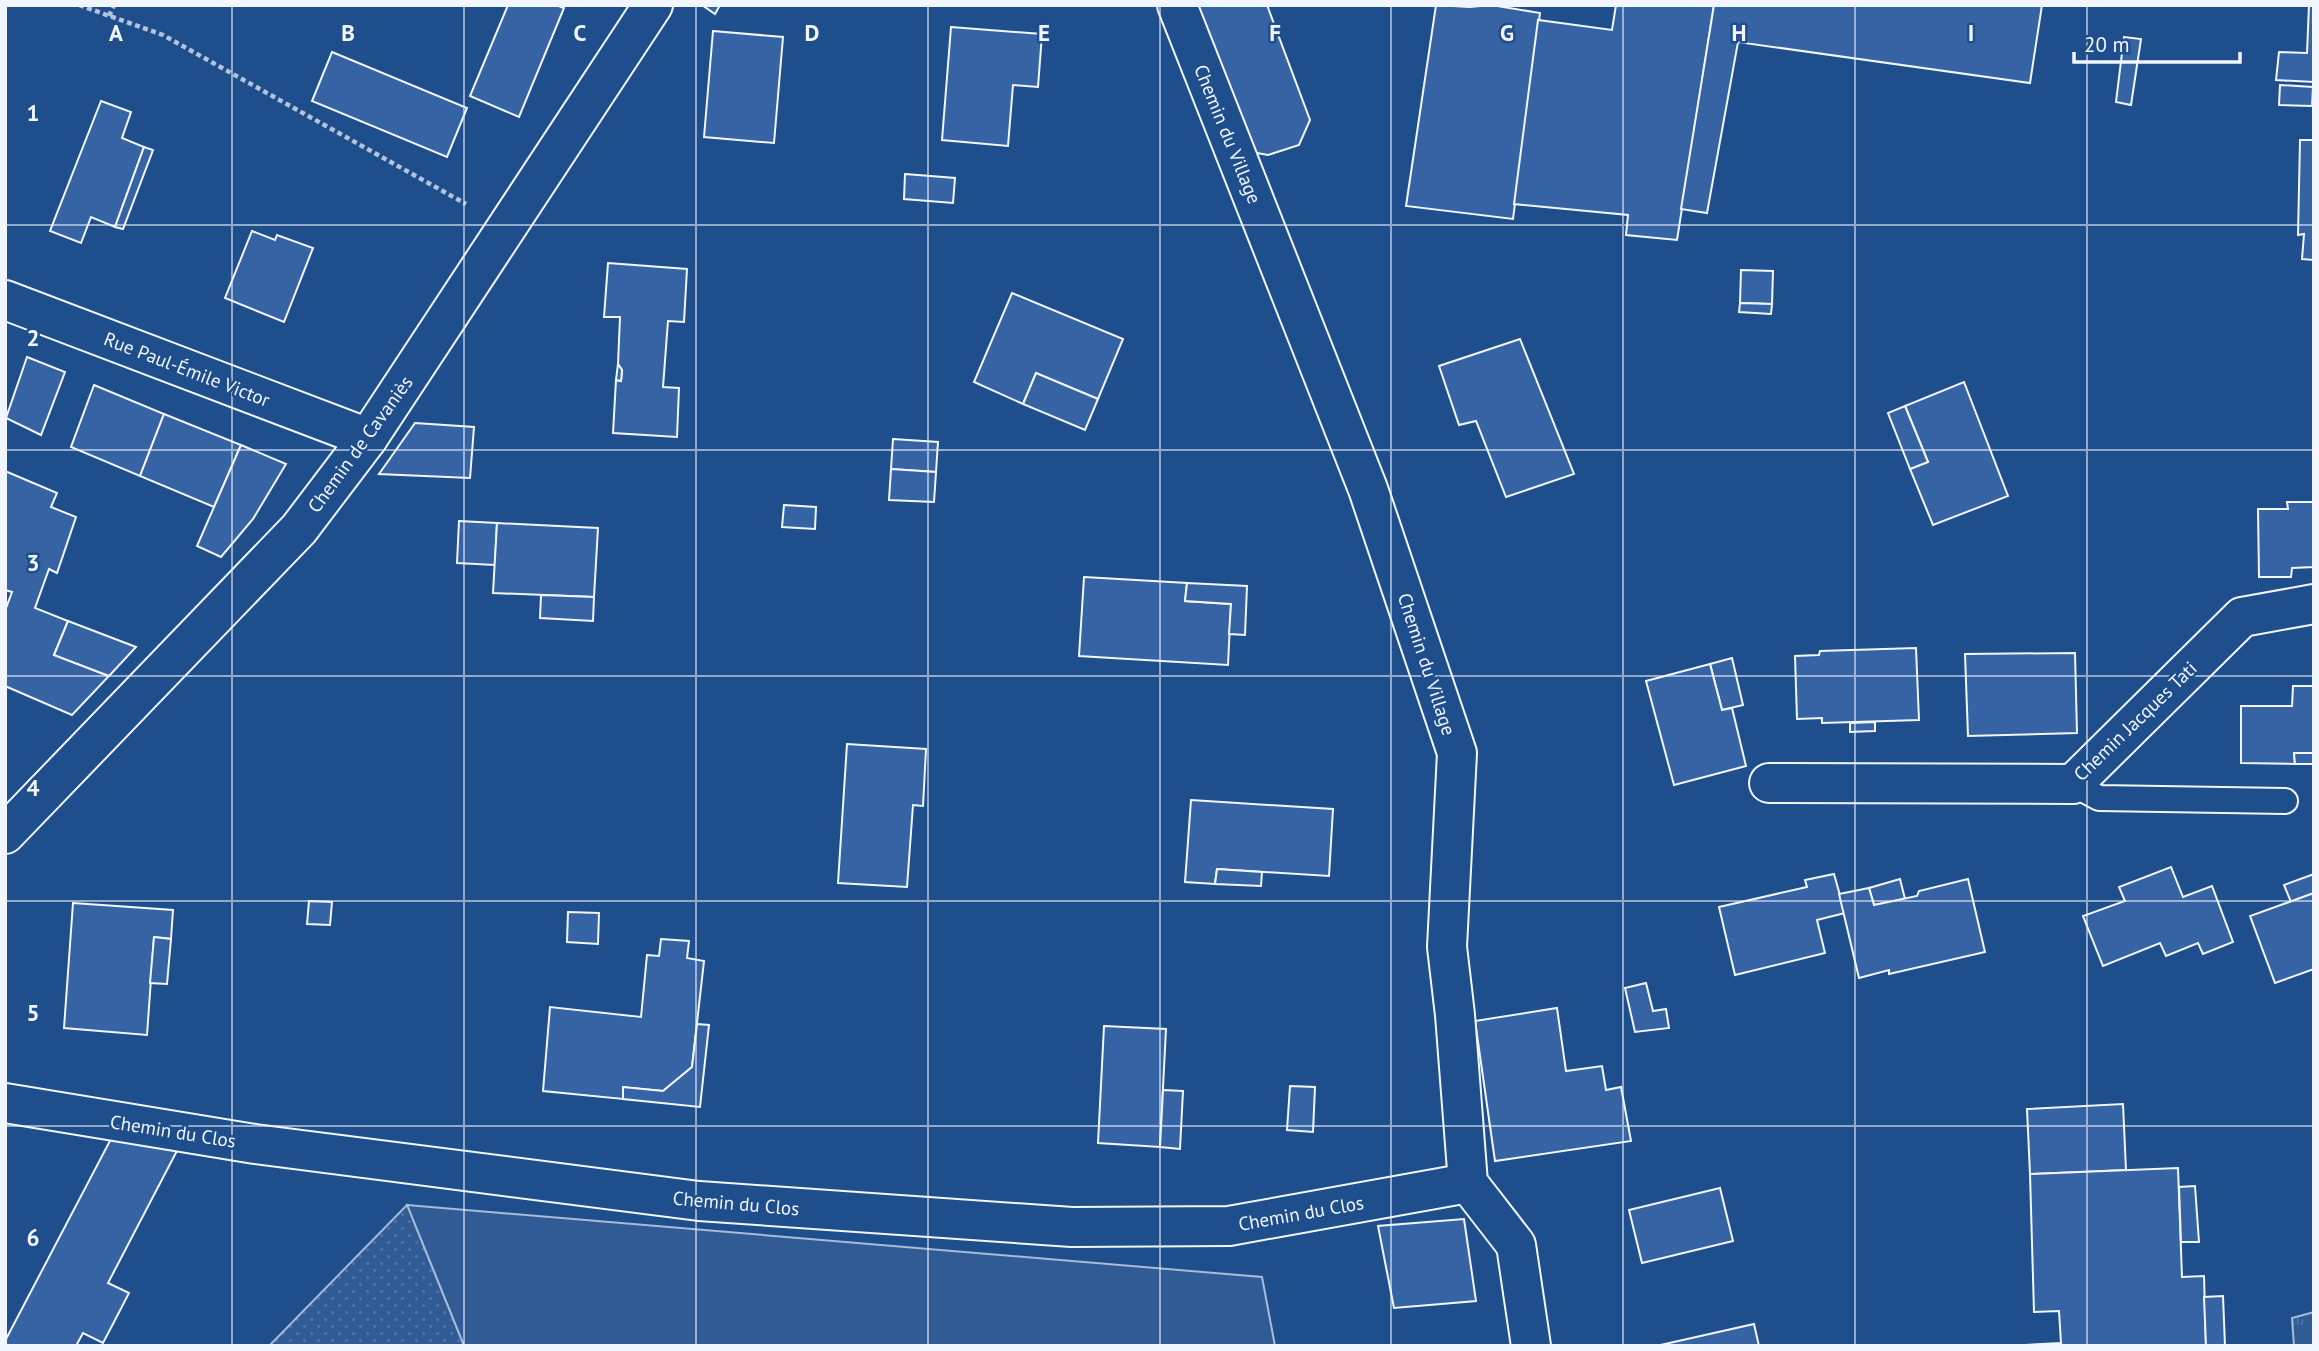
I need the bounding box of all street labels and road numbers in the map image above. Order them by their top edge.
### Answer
street label: Chemin du Village [1189,61,1267,207]
street label: Rue Paul-Émile Victor [101,326,274,412]
street label: Chemin de Cavaniès [302,371,418,517]
street label: Chemin du Village [1393,590,1461,738]
street label: Chemin Jacques Tati [2068,656,2202,786]
street label: Chemin du Clos [108,1109,238,1153]
street label: Chemin du Clos [672,1186,800,1220]
street label: Chemin du Clos [1236,1190,1366,1236]

